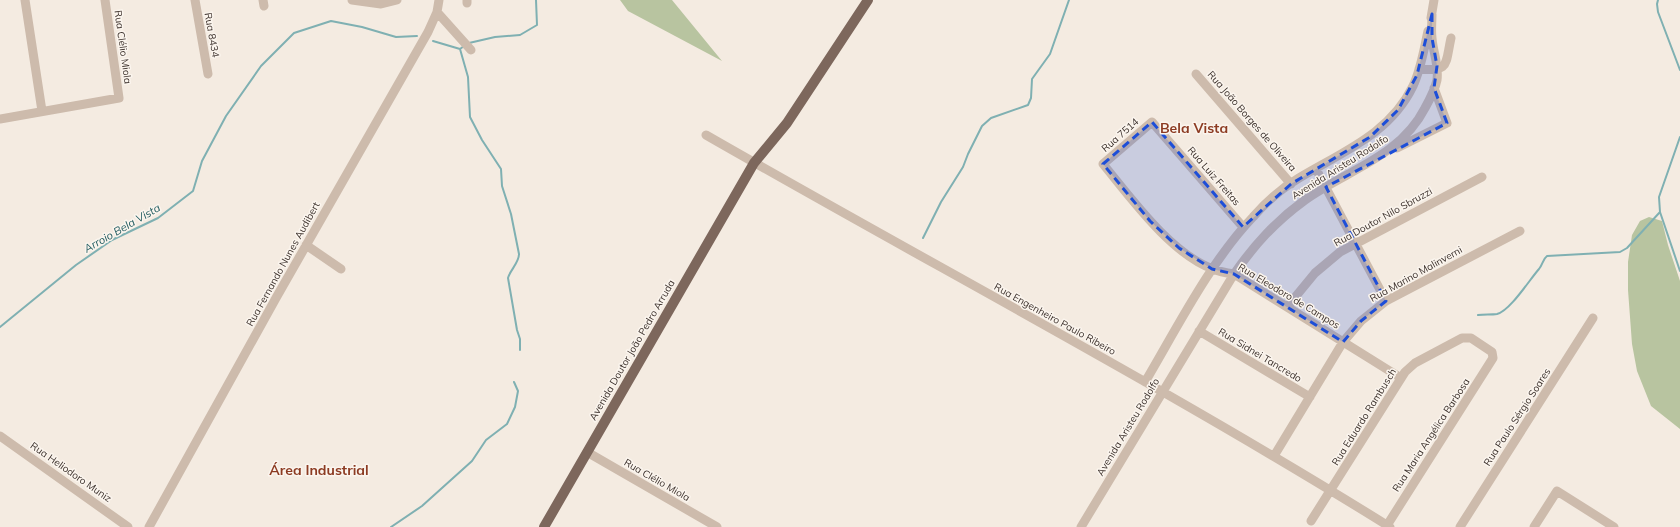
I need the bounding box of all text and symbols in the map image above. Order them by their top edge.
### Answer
street label: Rua Clélio Miola [111,9,135,85]
street label: Rua 8434 [202,12,222,58]
street label: Rua João Borges de Oliveira [1205,68,1299,174]
street label: Rua 7514 [1099,115,1141,155]
district label: Bela Vista [1160,119,1228,137]
street label: Avenida Aristeu Rodolfo [1289,132,1391,202]
street label: Rua Luiz Freitas [1185,144,1243,208]
street label: Rua Doutor Nilo Sbruzzi [1331,185,1435,249]
street label: Rua Fernando Nunes Audibert [243,199,323,329]
water label: Arroio Bela Vista [80,200,163,256]
street label: Rua Marino Malinverni [1367,243,1465,305]
street label: Rua Eleodoro de Campos [1236,260,1342,332]
street label: Avenida Doutor João Pedro Arruda [586,277,678,423]
street label: Rua Engenheiro Paulo Ribeiro [992,280,1118,358]
street label: Rua Sidnei Tancredo [1216,325,1304,385]
street label: Rua Eduardo Rambusch [1329,366,1399,468]
street label: Rua Paulo Sérgio Soares [1481,366,1553,468]
street label: Avenida Aristeu Rodolfo [1094,376,1162,478]
street label: Rua Maria Angélica Barbosa [1389,376,1473,494]
street label: Rua Heliodoro Muniz [28,439,114,505]
street label: Rua Clélio Miola [622,456,692,504]
district label: Área Industrial [269,461,369,479]

